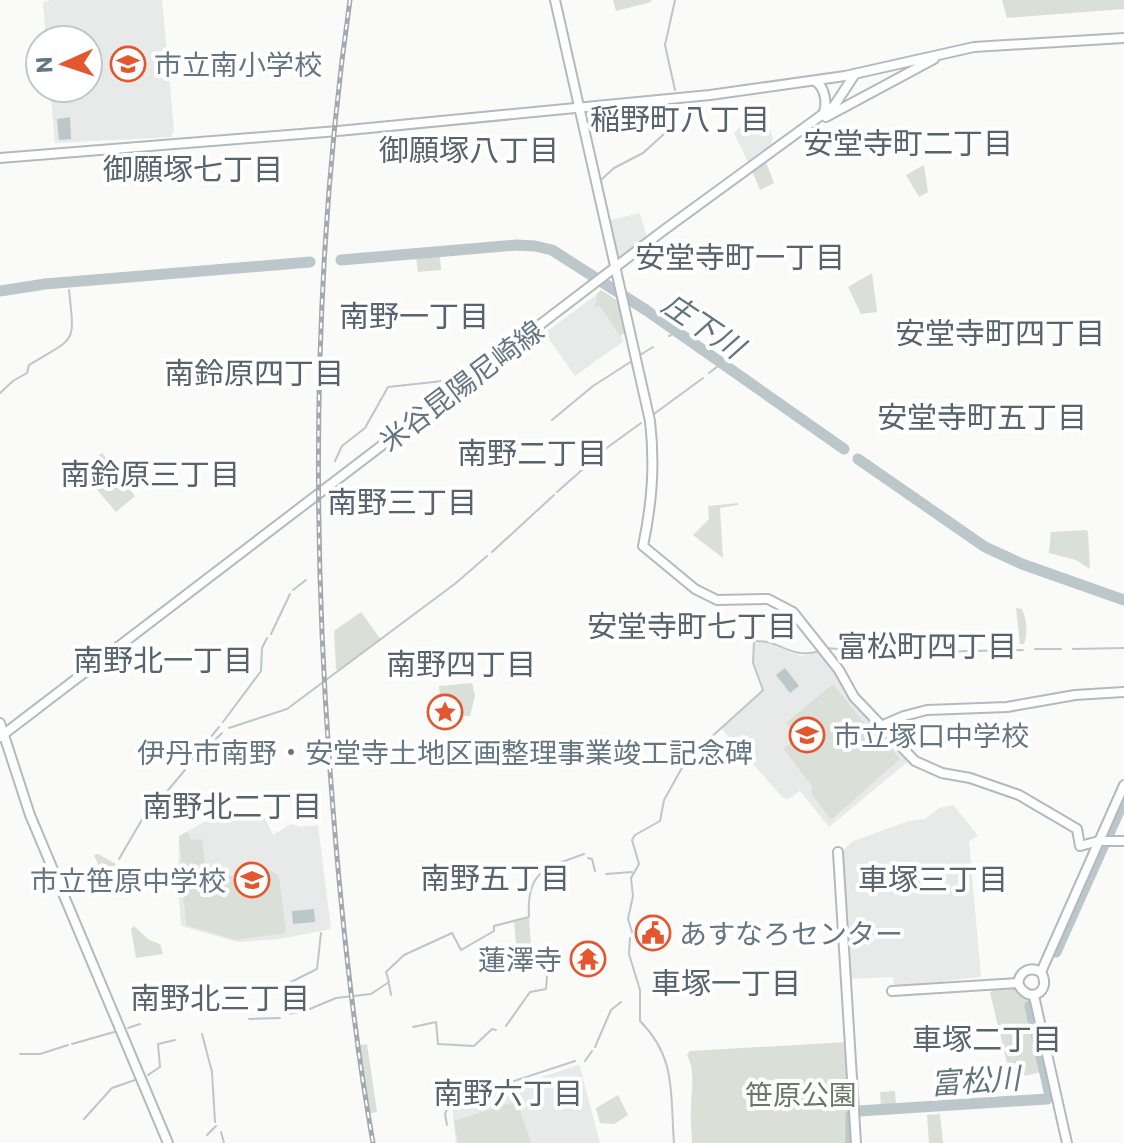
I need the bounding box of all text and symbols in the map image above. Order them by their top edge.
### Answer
north arrow [24,24,104,104]
school or university icon: 市立南小学校 [109,45,147,83]
place label: 市立南小学校 [154,47,322,81]
text: N [30,56,57,74]
district label: 稲野町八丁目 [590,99,770,136]
district label: 安堂寺町二丁目 [803,123,1013,160]
district label: 御願塚八丁目 [379,130,559,167]
district label: 御願塚七丁目 [103,149,283,186]
district label: 安堂寺町一丁目 [635,237,845,274]
water label: 庄下川 [656,283,754,366]
district label: 南野一丁目 [339,296,489,333]
street label: 米谷昆陽尼崎線 [372,312,550,458]
district label: 安堂寺町四丁目 [895,313,1105,350]
district label: 南鈴原四丁目 [164,353,344,390]
district label: 安堂寺町五丁目 [877,397,1087,434]
district label: 南野二丁目 [457,433,607,470]
district label: 南鈴原三丁目 [60,454,240,491]
district label: 南野三丁目 [327,482,477,519]
district label: 安堂寺町七丁目 [587,606,797,643]
district label: 富松町四丁目 [837,626,1017,663]
district label: 南野北一丁目 [73,640,253,677]
district label: 南野四丁目 [386,644,536,681]
place icon: 伊丹市南野・安堂寺土地区画整理事業竣工記念碑 [426,693,464,731]
school or university icon: 市立塚口中学校 [788,716,826,754]
place label: 市立塚口中学校 [833,718,1029,752]
place label: 伊丹市南野・安堂寺土地区画整理事業竣工記念碑 [137,735,753,769]
district label: 南野北二丁目 [142,786,322,823]
district label: 南野五丁目 [420,858,570,895]
district label: 車塚三丁目 [858,859,1008,896]
school or university icon: 市立笹原中学校 [233,861,271,899]
place label: 市立笹原中学校 [30,863,226,897]
public building icon: あすなろセンター [634,914,672,952]
place label: あすなろセンター [679,916,903,950]
temple icon: 蓮澤寺 [569,940,607,978]
place label: 蓮澤寺 [478,942,562,976]
district label: 車塚一丁目 [651,963,801,1000]
district label: 南野北三丁目 [130,978,310,1015]
district label: 車塚二丁目 [912,1019,1062,1056]
water label: 富松川 [929,1057,1024,1101]
district label: 南野六丁目 [433,1073,583,1110]
park label: 笹原公園 [745,1077,857,1111]

